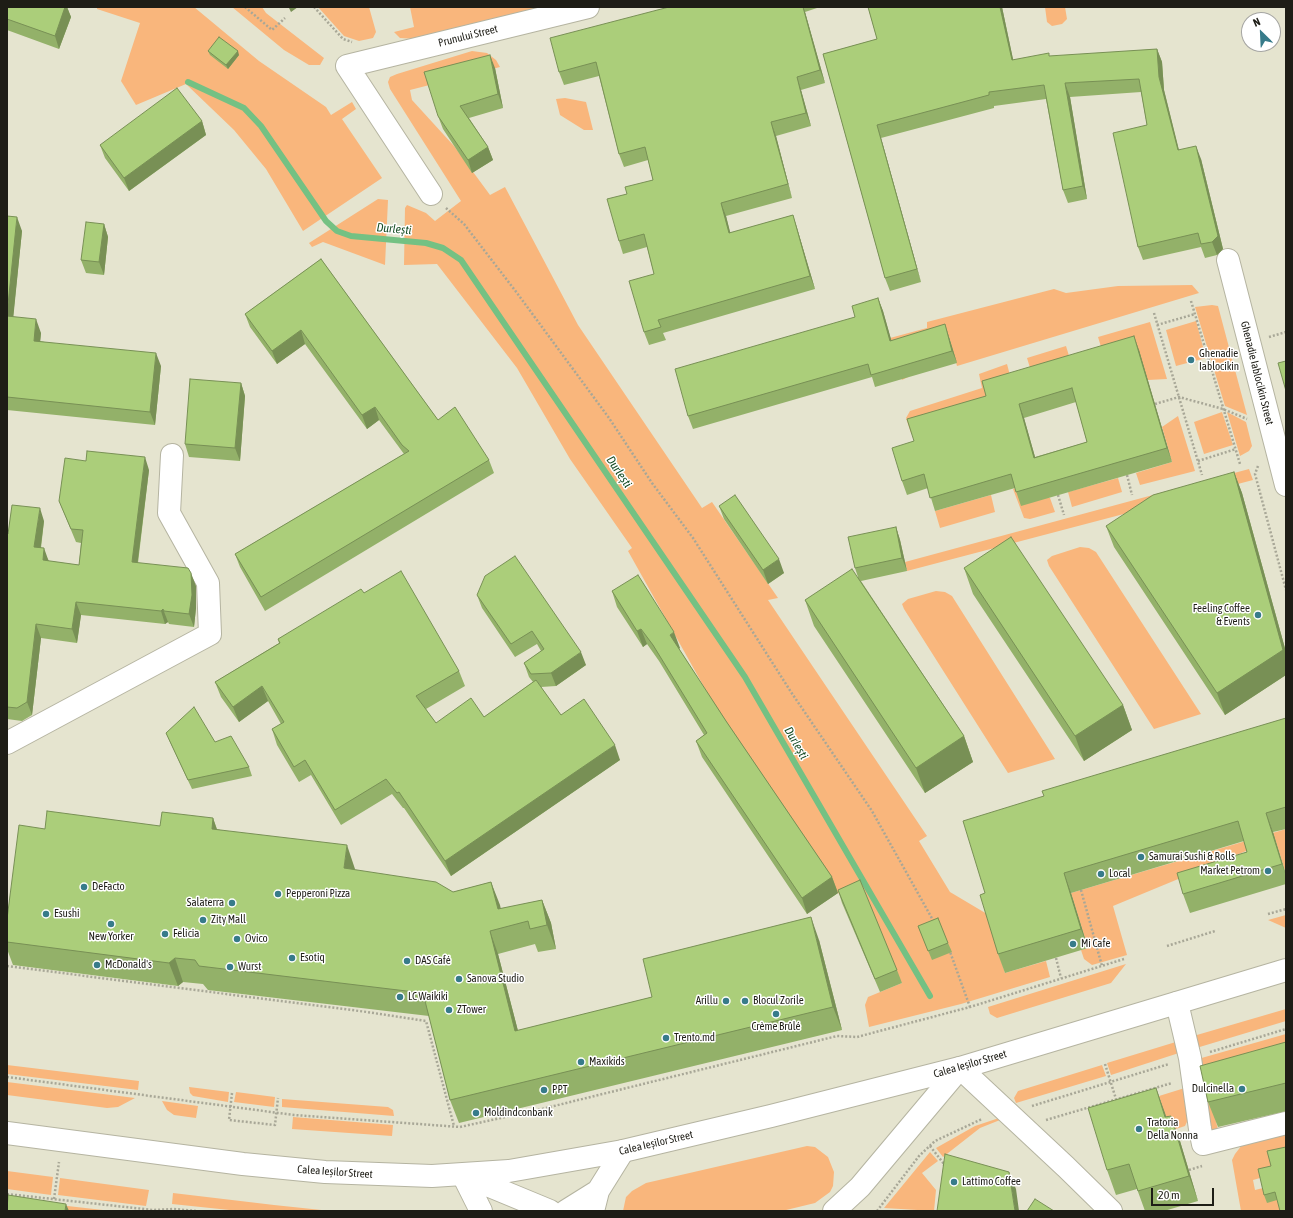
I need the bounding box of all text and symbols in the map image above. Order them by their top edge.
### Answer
north arrow [1241,12,1281,52]
text: N [1251,15,1262,29]
street label: Prunului Street [437,22,499,50]
water label: Durlești [376,220,412,238]
street label: Ghenadie Iablocikin Street [1238,320,1276,426]
place label: Ghenadie Iablocikin [1199,347,1239,373]
marker: Ghenadie Iablocikin [1186,355,1196,365]
water label: Durlești [603,453,635,491]
place label: Feeling Coffee & Events [1193,602,1250,628]
marker: Feeling Coffee & Events [1253,610,1263,620]
water label: Durlești [781,724,811,762]
place label: Samurai Sushi & Rolls [1149,850,1235,864]
marker: Samurai Sushi & Rolls [1136,852,1146,862]
place label: Market Petrom [1200,864,1260,878]
marker: Market Petrom [1263,866,1273,876]
place label: Local [1109,867,1131,881]
marker: Local [1096,869,1106,879]
place label: DeFacto [92,880,125,894]
marker: DeFacto [79,882,89,892]
place label: Pepperoni Pizza [286,887,350,901]
marker: Pepperoni Pizza [273,889,283,899]
place label: Salaterra [187,896,224,910]
marker: Salaterra [227,898,237,908]
place label: Esushi [54,907,80,921]
marker: Esushi [41,909,51,919]
place label: Zity Mall [211,913,246,927]
marker: Zity Mall [198,915,208,925]
marker: New Yorker [106,919,116,929]
place label: Felicia [173,927,199,941]
marker: Felicia [160,929,170,939]
place label: New Yorker [89,930,133,944]
place label: Ovico [245,932,268,946]
marker: Ovico [232,934,242,944]
place label: Mi Cafe [1081,937,1111,951]
marker: Mi Cafe [1068,939,1078,949]
place label: Esotiq [300,951,325,965]
marker: Esotiq [287,953,297,963]
place label: DAS Café [415,954,451,968]
marker: DAS Café [402,956,412,966]
place label: McDonald's [105,958,152,972]
marker: McDonald's [92,960,102,970]
place label: Wurst [238,960,261,974]
marker: Wurst [225,962,235,972]
place label: Sanova Studio [467,972,524,986]
marker: Sanova Studio [454,974,464,984]
place label: LC Waikiki [408,990,448,1004]
marker: LC Waikiki [395,992,405,1002]
place label: Arillu [696,994,718,1008]
place label: Blocul Zorile [753,994,804,1008]
marker: Arillu [721,996,731,1006]
marker: Blocul Zorile [740,996,750,1006]
place label: ZTower [457,1003,486,1017]
marker: ZTower [444,1005,454,1015]
marker: Crème Brûlé [771,1009,781,1019]
place label: Crème Brûlé [751,1020,801,1034]
place label: Trento.md [674,1031,715,1045]
marker: Trento.md [661,1033,671,1043]
street label: Calea Ieșilor Street [932,1047,1008,1081]
place label: Maxikids [589,1055,625,1069]
marker: Maxikids [576,1057,586,1067]
place label: Dulcinella [1192,1082,1234,1096]
place label: PPT [552,1083,568,1097]
marker: Dulcinella [1237,1084,1247,1094]
marker: PPT [539,1085,549,1095]
place label: Moldindconbank [484,1106,553,1120]
marker: Moldindconbank [471,1108,481,1118]
place label: Tratoria Della Nonna [1147,1116,1198,1142]
marker: Tratoria Della Nonna [1134,1124,1144,1134]
street label: Calea Ieșilor Street [618,1128,694,1158]
street label: Calea Ieșilor Street [297,1163,373,1181]
place label: Lattimo Coffee [962,1175,1021,1189]
marker: Lattimo Coffee [949,1177,959,1187]
scale bar [1153,1180,1216,1206]
text: 20 m [1158,1188,1180,1202]

